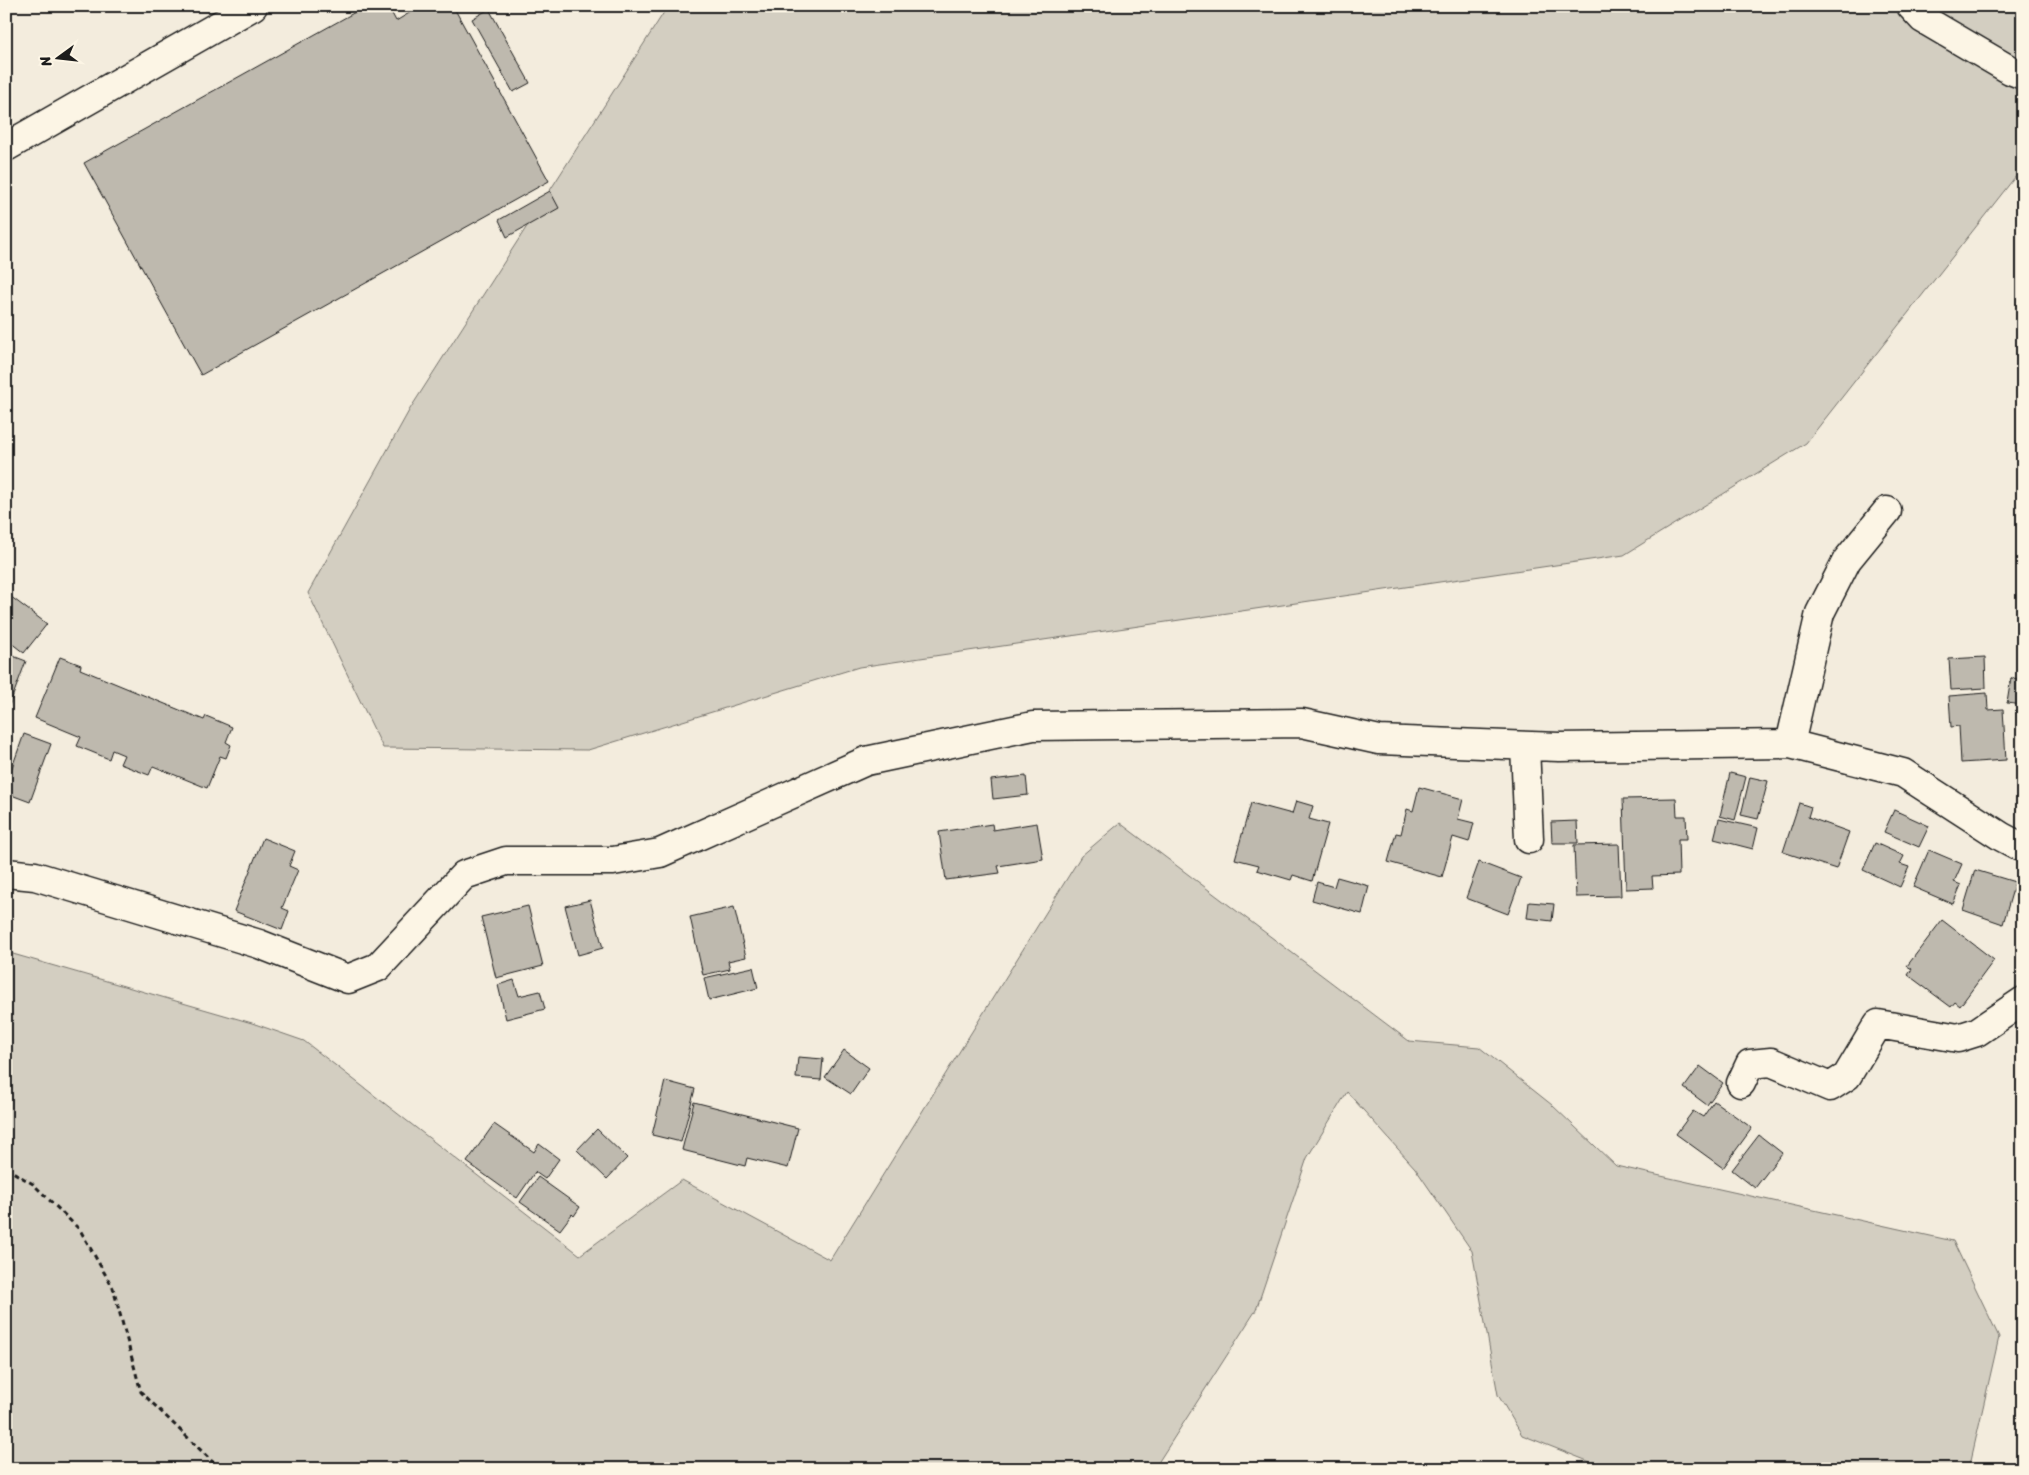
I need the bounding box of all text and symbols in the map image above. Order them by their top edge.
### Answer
north arrow [32,32,82,82]
text: N [33,53,60,70]

